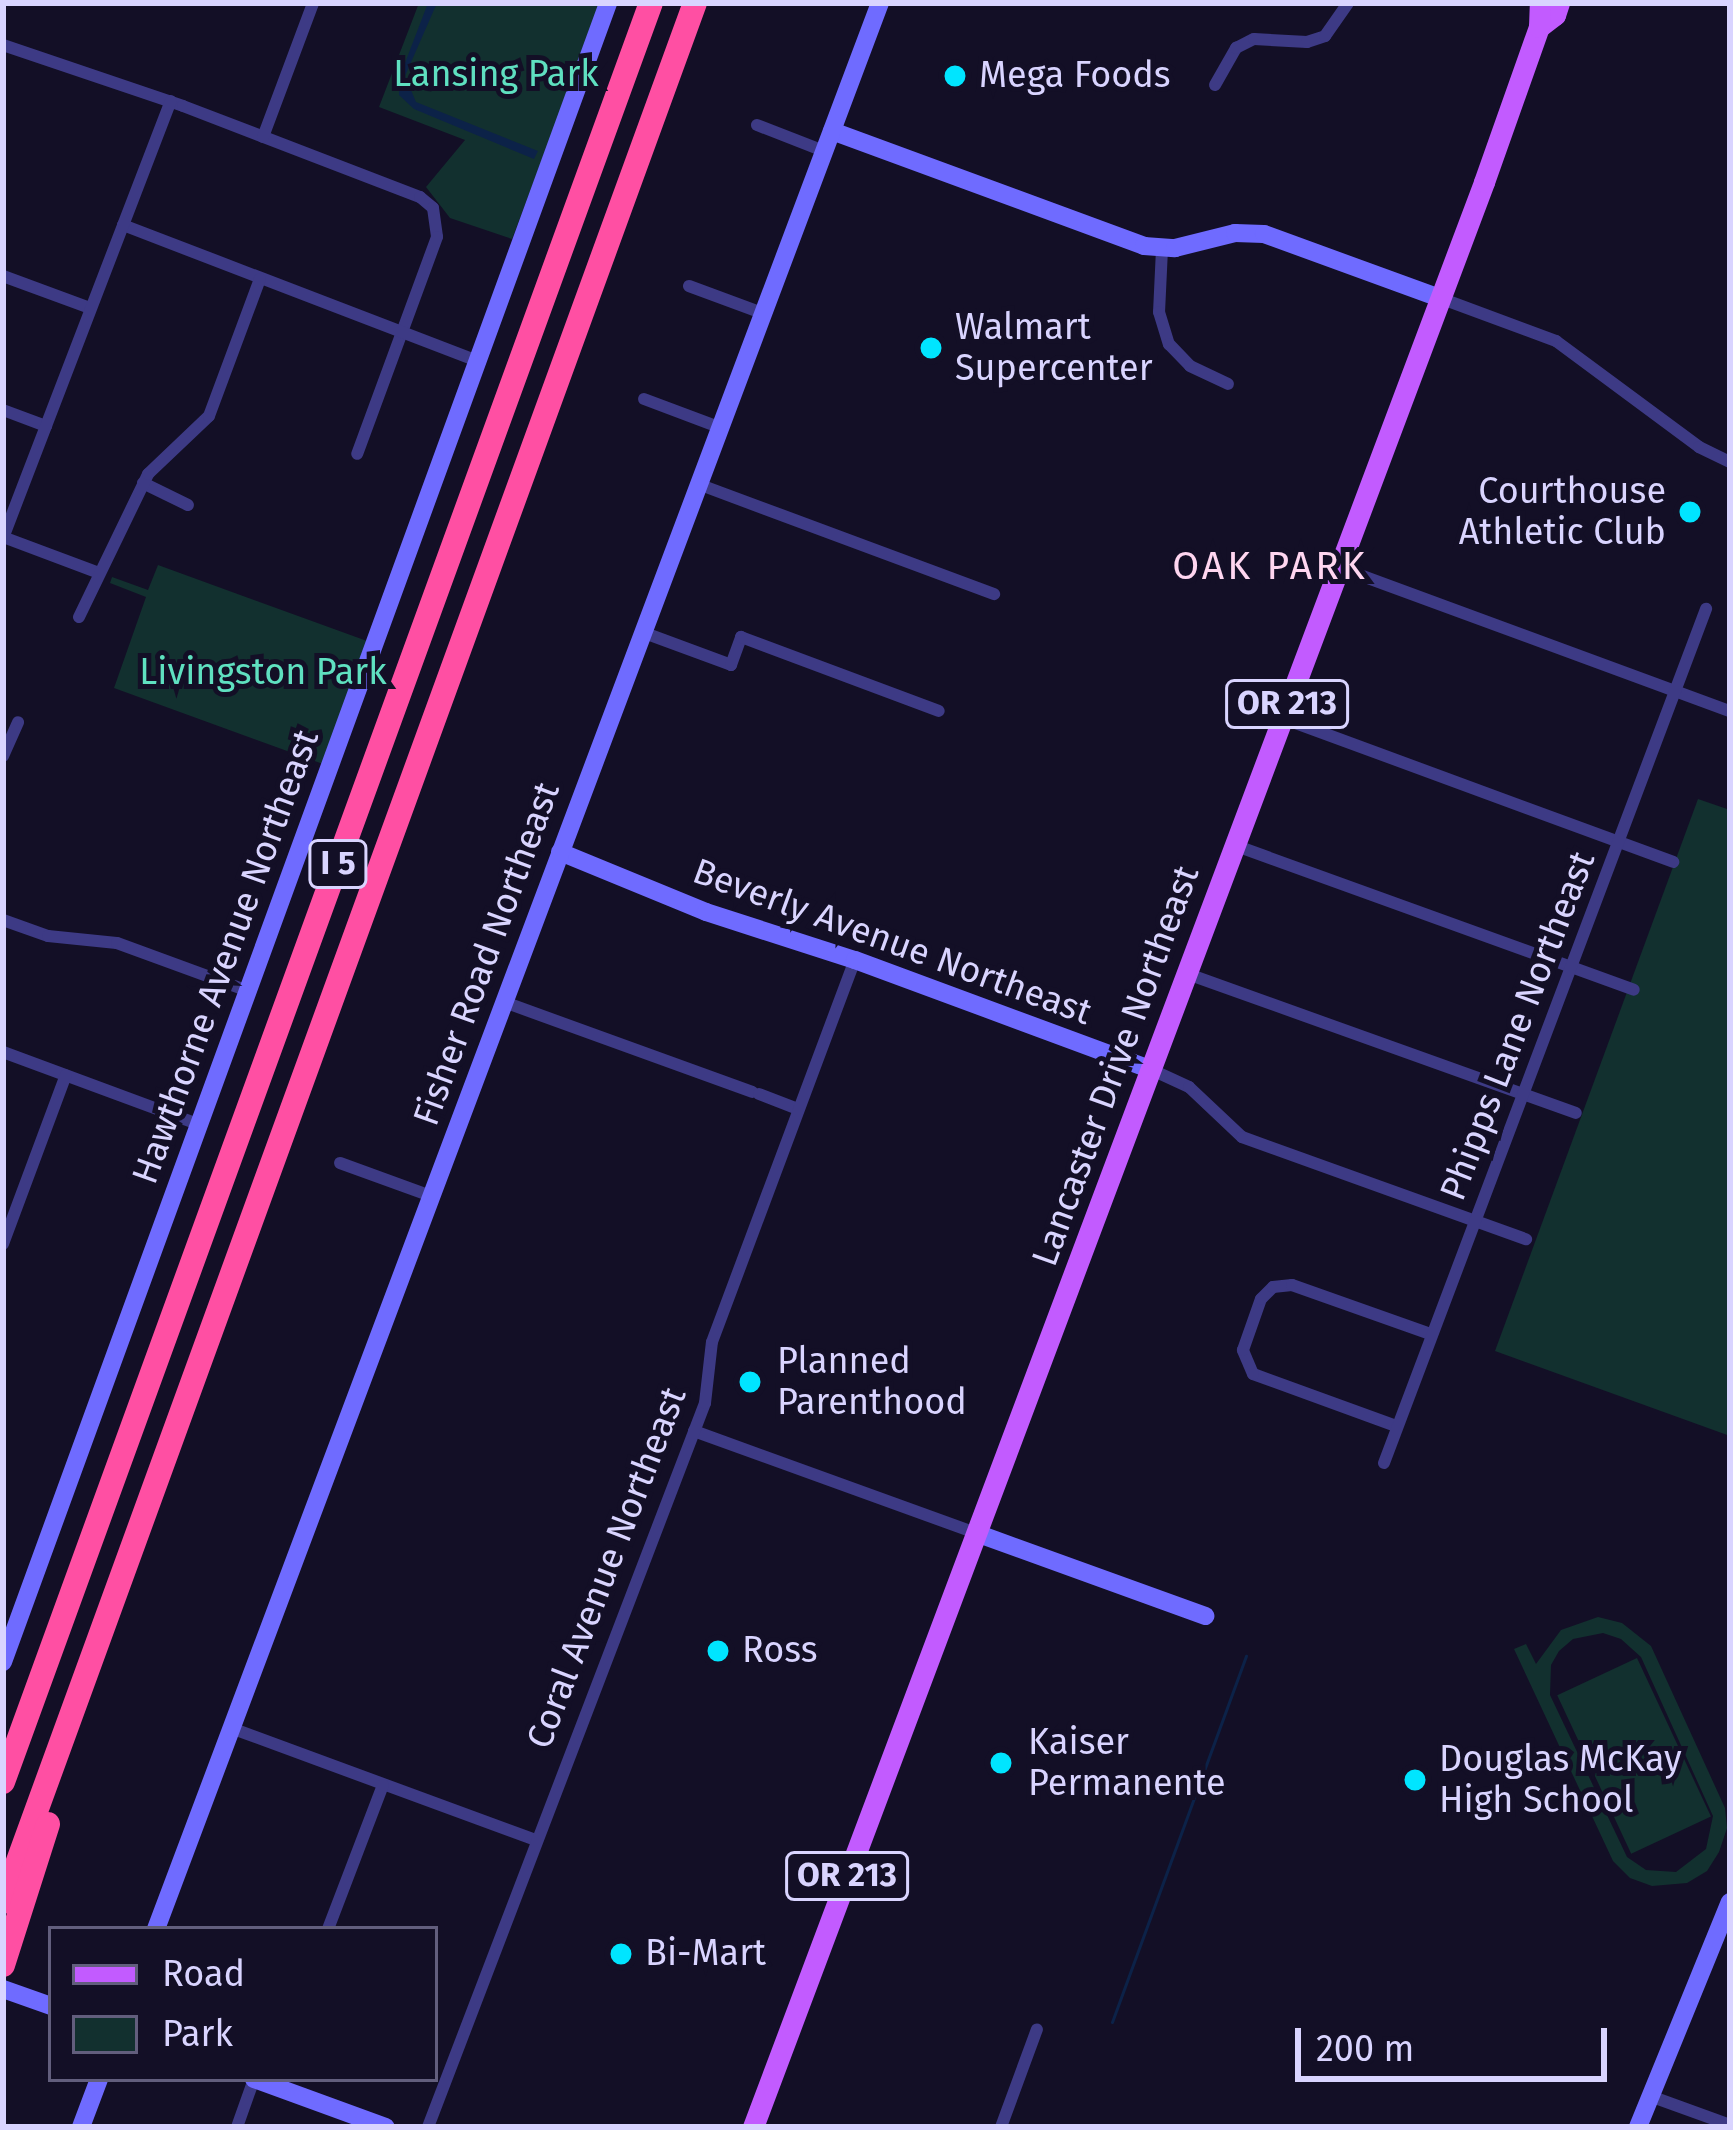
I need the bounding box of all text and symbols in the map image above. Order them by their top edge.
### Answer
park label: Lansing Park [393,53,599,97]
place label: Mega Foods [979,54,1171,98]
marker: Mega Foods [942,63,968,89]
place label: Walmart Supercenter [955,305,1153,390]
marker: Walmart Supercenter [918,335,944,361]
place label: Courthouse Athletic Club [1459,469,1666,554]
marker: Courthouse Athletic Club [1677,499,1703,525]
district label: OAK PARK [1172,543,1368,589]
park label: Livingston Park [139,651,387,695]
road number: OR 213 [1224,677,1350,731]
street label: Hawthorne Avenue Northeast [124,724,328,1190]
street label: Fisher Road Northeast [405,777,569,1131]
road number: I 5 [308,837,368,891]
street label: Phipps Lane Northeast [1432,846,1604,1206]
street label: Beverly Avenue Northeast [687,850,1097,1034]
street label: Lancaster Drive Northeast [1023,860,1209,1272]
place label: Planned Parenthood [777,1339,967,1424]
marker: Planned Parenthood [734,1366,766,1398]
street label: Coral Avenue Northeast [518,1381,696,1755]
place label: Ross [742,1629,818,1673]
marker: Ross [705,1638,731,1664]
place label: Kaiser Permanente [1028,1720,1226,1805]
place label: Douglas McKay High School [1439,1737,1682,1822]
marker: Kaiser Permanente [985,1747,1017,1779]
marker: Douglas McKay High School [1402,1767,1428,1793]
road number: OR 213 [784,1849,910,1903]
legend [48,1926,438,2082]
place label: Bi-Mart [645,1932,766,1976]
marker: Bi-Mart [608,1941,634,1967]
text: Road [162,1952,245,1996]
scale bar [1301,2004,1613,2078]
text: Park [162,2012,233,2056]
text: 200 m [1316,2027,1414,2071]

